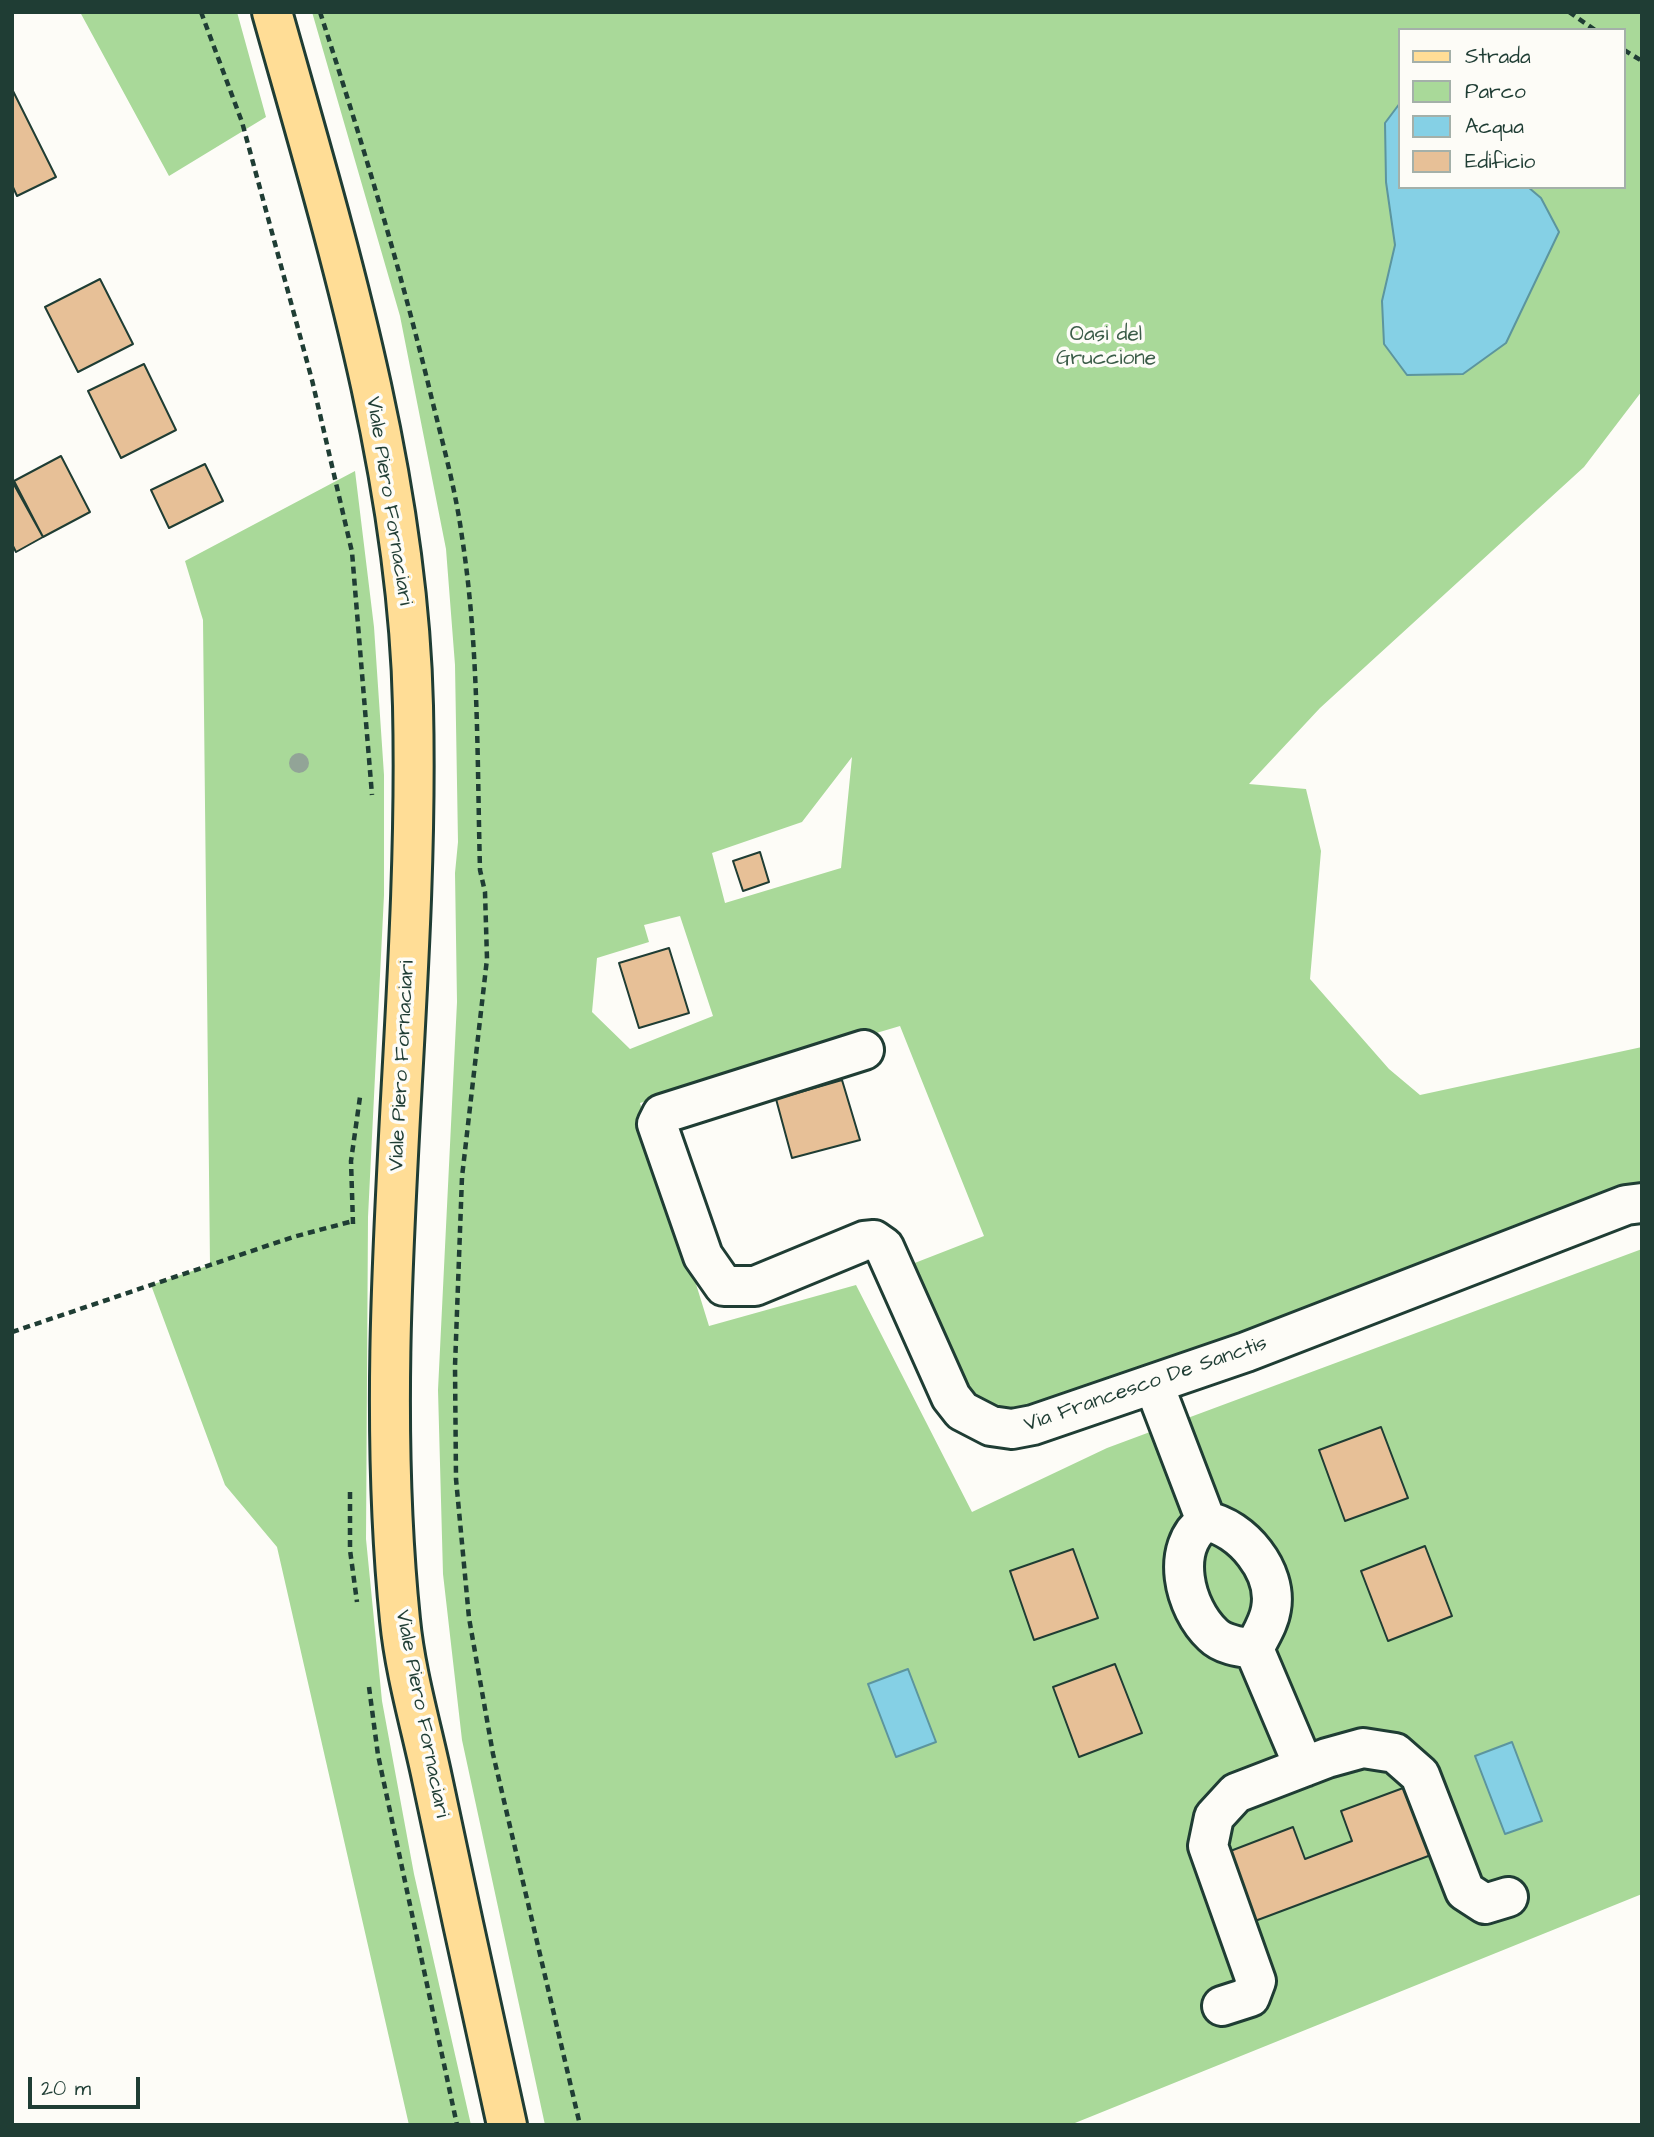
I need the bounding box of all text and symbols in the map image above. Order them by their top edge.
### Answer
legend [1398,28,1626,189]
text: Strada [1465,42,1531,71]
text: Parco [1465,77,1526,106]
text: Acqua [1465,112,1524,141]
text: Edificio [1465,147,1535,176]
park label: Oasi del Gruccione [1056,323,1156,373]
street label: Viale Piero Fornaciari [359,395,417,607]
street label: Viale Piero Fornaciari [385,960,421,1172]
street label: Via Francesco De Sanctis [1021,1332,1271,1438]
street label: Viale Piero Fornaciari [389,1608,453,1820]
scale bar [32,2064,144,2108]
text: 20 m [41,2074,91,2103]

